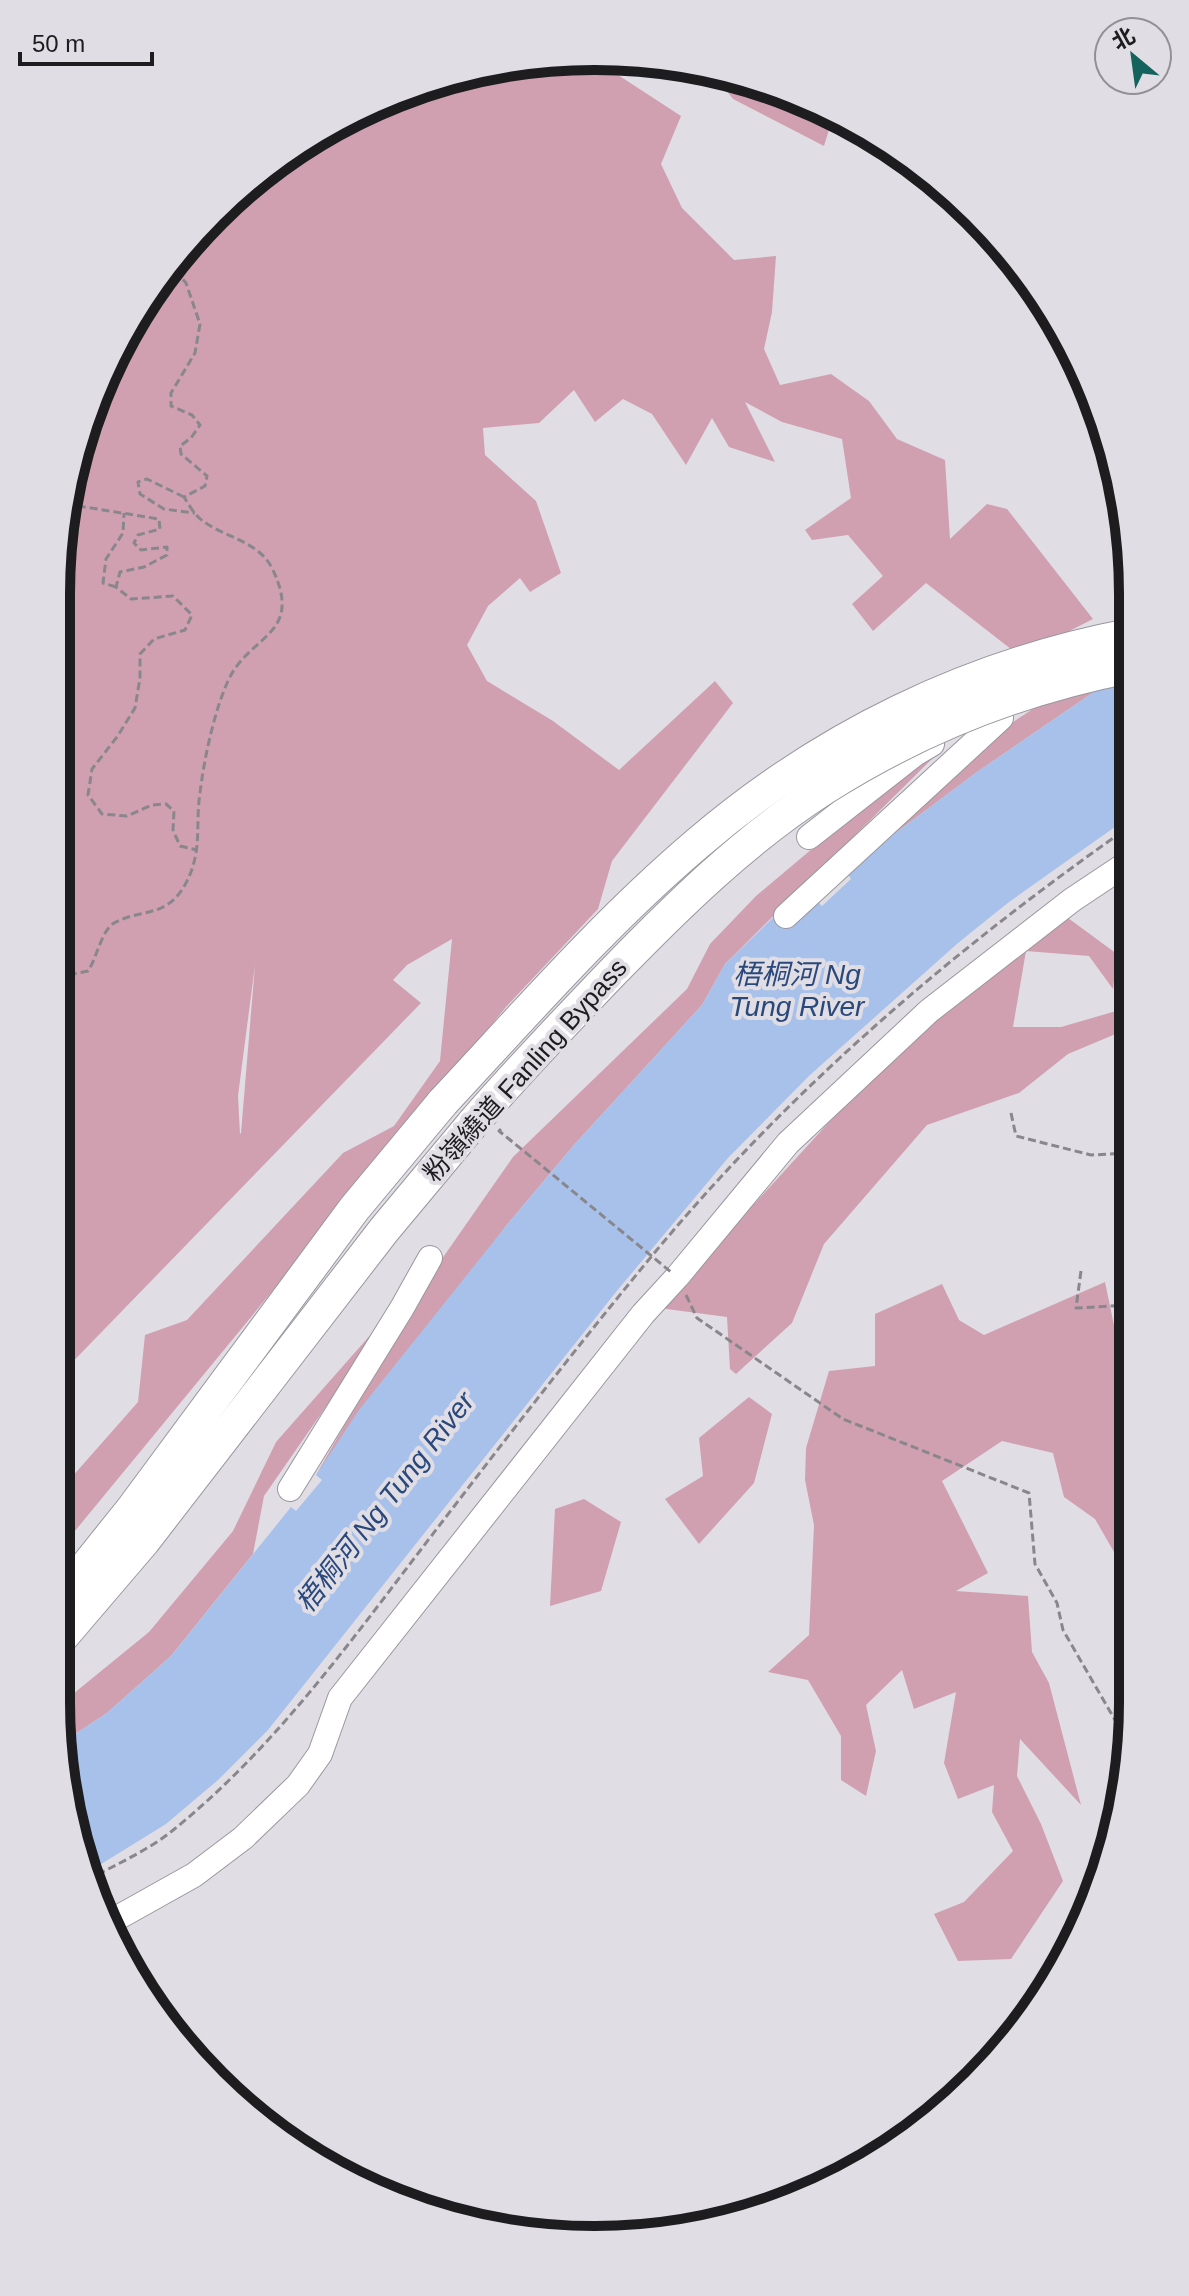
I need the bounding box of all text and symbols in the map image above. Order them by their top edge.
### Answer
scale bar [20,16,152,66]
north arrow [1093,16,1173,96]
text: 北 [1108,23,1139,55]
text: 50 m [32,30,85,57]
street label: 粉嶺繞道 Fanling Bypass [417,953,633,1187]
water label: 梧桐河 Ng Tung River [730,959,866,1022]
water label: 梧桐河 Ng Tung River [290,1385,481,1618]

